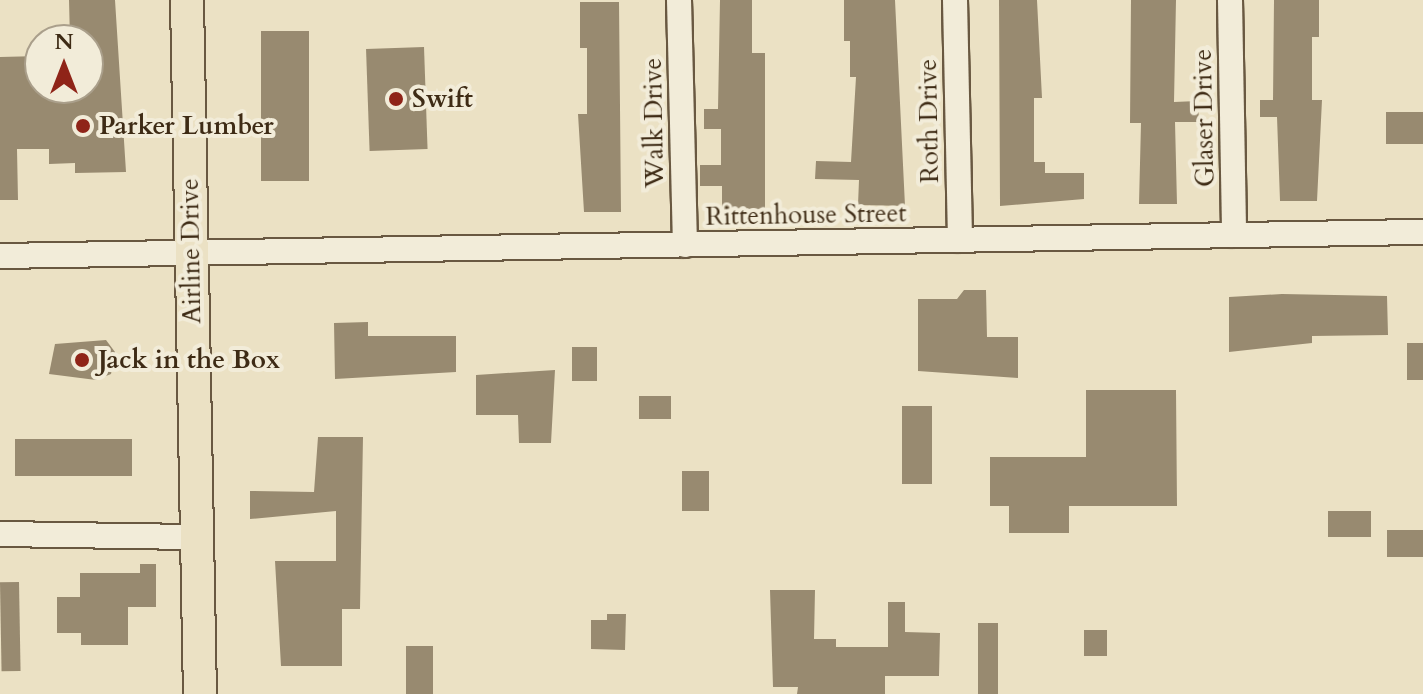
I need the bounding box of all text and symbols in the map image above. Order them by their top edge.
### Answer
north arrow [24,24,104,104]
text: N [54,27,74,57]
street label: Glaser Drive [1187,49,1221,187]
street label: Walk Drive [637,58,671,188]
street label: Roth Drive [912,59,946,183]
place label: Swift [412,83,473,115]
marker: Swift [387,90,405,108]
place label: Parker Lumber [99,110,274,142]
marker: Parker Lumber [74,117,92,135]
street label: Airline Drive [174,178,208,324]
street label: Rittenhouse Street [705,198,907,232]
place label: Jack in the Box [98,344,280,376]
marker: Jack in the Box [73,351,91,369]

